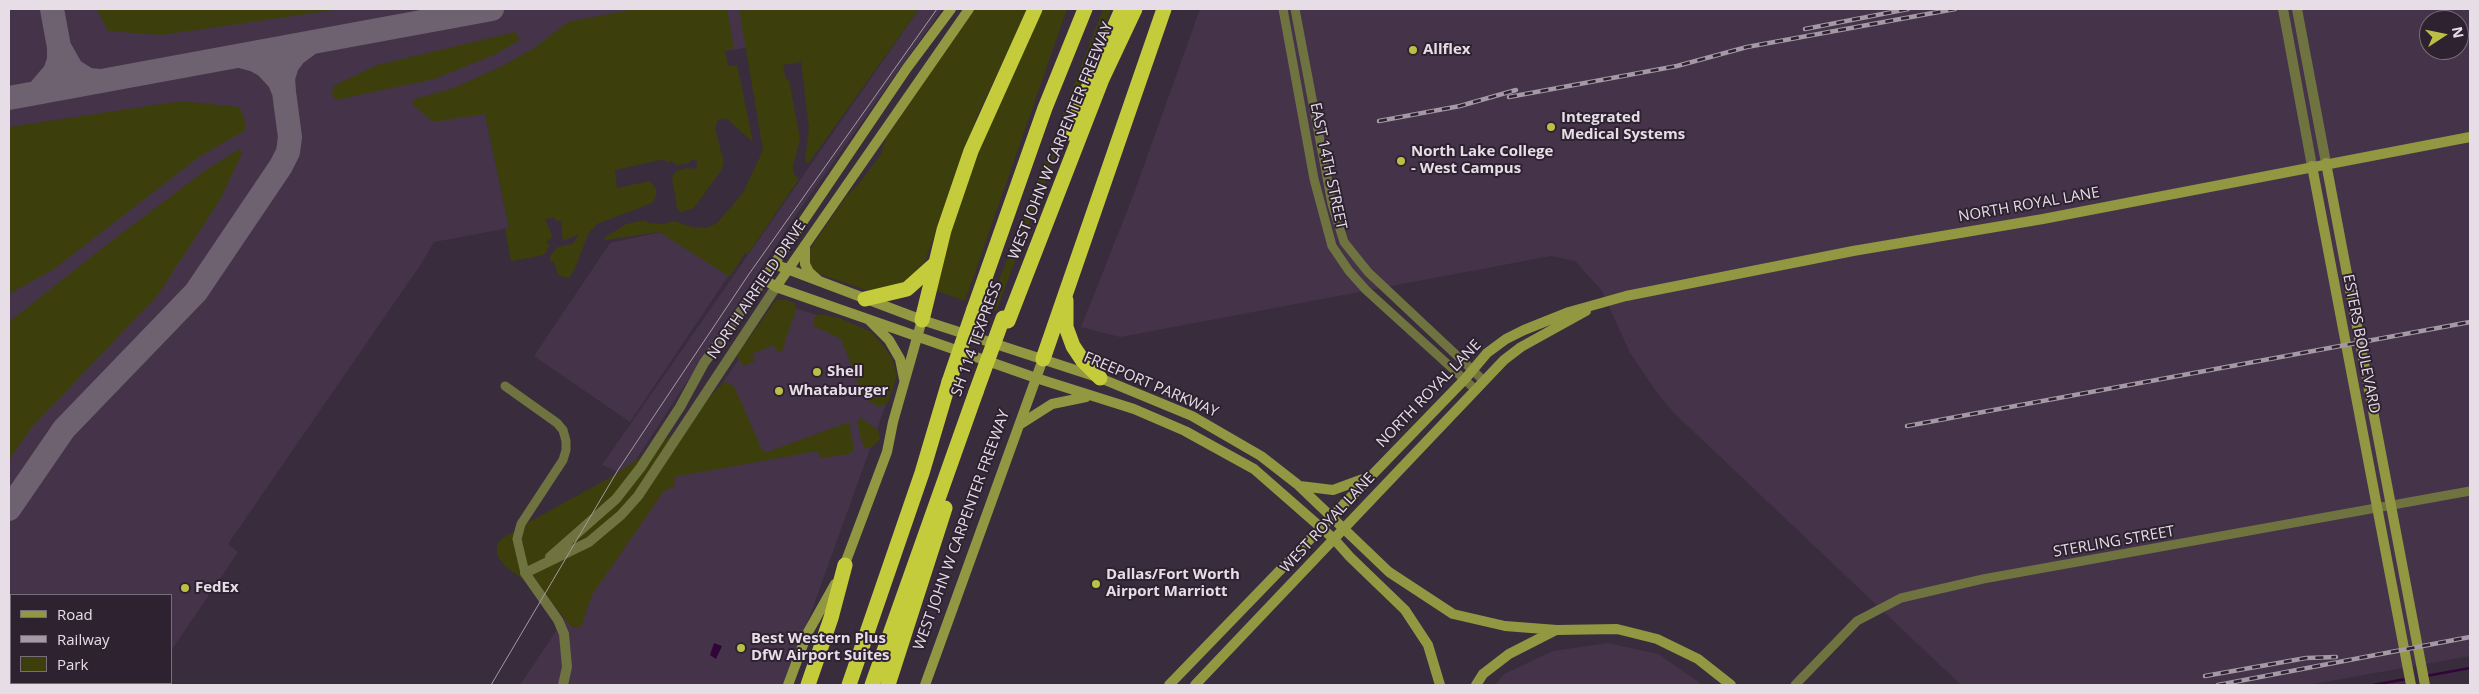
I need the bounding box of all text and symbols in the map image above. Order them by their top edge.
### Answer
north arrow [2419,10,2469,60]
street label: WEST JOHN W CARPENTER FREEWAY [1005,20,1117,262]
text: N [2448,25,2469,40]
place label: Allflex [1423,41,1470,59]
marker: Allflex [1407,44,1419,56]
street label: EAST 14TH STREET [1306,101,1350,231]
place label: Integrated Medical Systems [1561,109,1685,144]
marker: Integrated Medical Systems [1545,121,1557,133]
place label: North Lake College - West Campus [1411,143,1553,178]
marker: North Lake College - West Campus [1395,155,1407,167]
street label: NORTH ROYAL LANE [1957,184,2101,226]
street label: NORTH AIRFIELD DRIVE [704,217,810,363]
street label: ESTERS BOULEVARD [2339,273,2383,415]
street label: SH 114 TEXPRESS [948,279,1006,399]
street label: NORTH ROYAL LANE [1373,336,1485,452]
street label: FREEPORT PARKWAY [1081,348,1221,422]
place label: Shell [827,363,863,381]
marker: Shell [811,366,823,378]
place label: Whataburger [789,382,888,400]
marker: Whataburger [773,385,785,397]
street label: WEST JOHN W CARPENTER FREEWAY [910,407,1014,653]
street label: WEST ROYAL LANE [1277,469,1379,577]
street label: STERLING STREET [2052,522,2176,562]
place label: Dallas/Fort Worth Airport Marriott [1106,566,1240,601]
marker: Dallas/Fort Worth Airport Marriott [1090,578,1102,590]
place label: FedEx [195,579,239,597]
marker: FedEx [179,582,191,594]
legend [10,594,172,684]
text: Road [57,604,93,624]
text: Railway [57,629,110,649]
place label: Best Western Plus DfW Airport Suites [751,630,890,665]
marker: Best Western Plus DfW Airport Suites [735,642,747,654]
text: Park [57,654,88,674]

